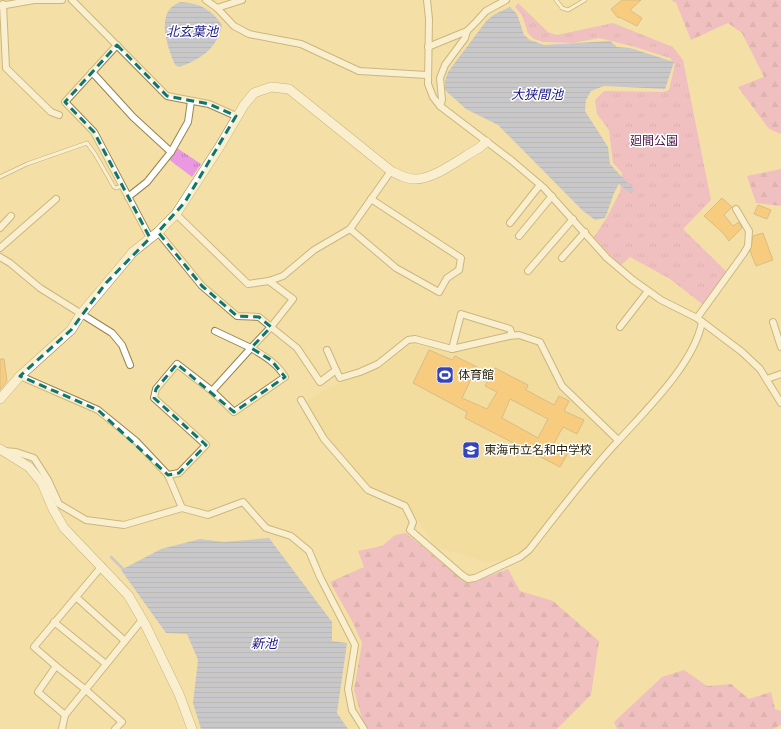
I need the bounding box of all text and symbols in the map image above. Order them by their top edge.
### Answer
water label: 北玄葉池 [166,23,220,39]
water label: 大狭間池 [511,86,565,102]
park label: 廻間公園 [630,133,678,147]
sports icon: 体育館 [435,365,455,385]
place label: 体育館 [458,367,494,381]
school or university icon: 東海市立名和中学校 [461,440,481,460]
place label: 東海市立名和中学校 [484,442,592,456]
water label: 新池 [251,635,279,651]

